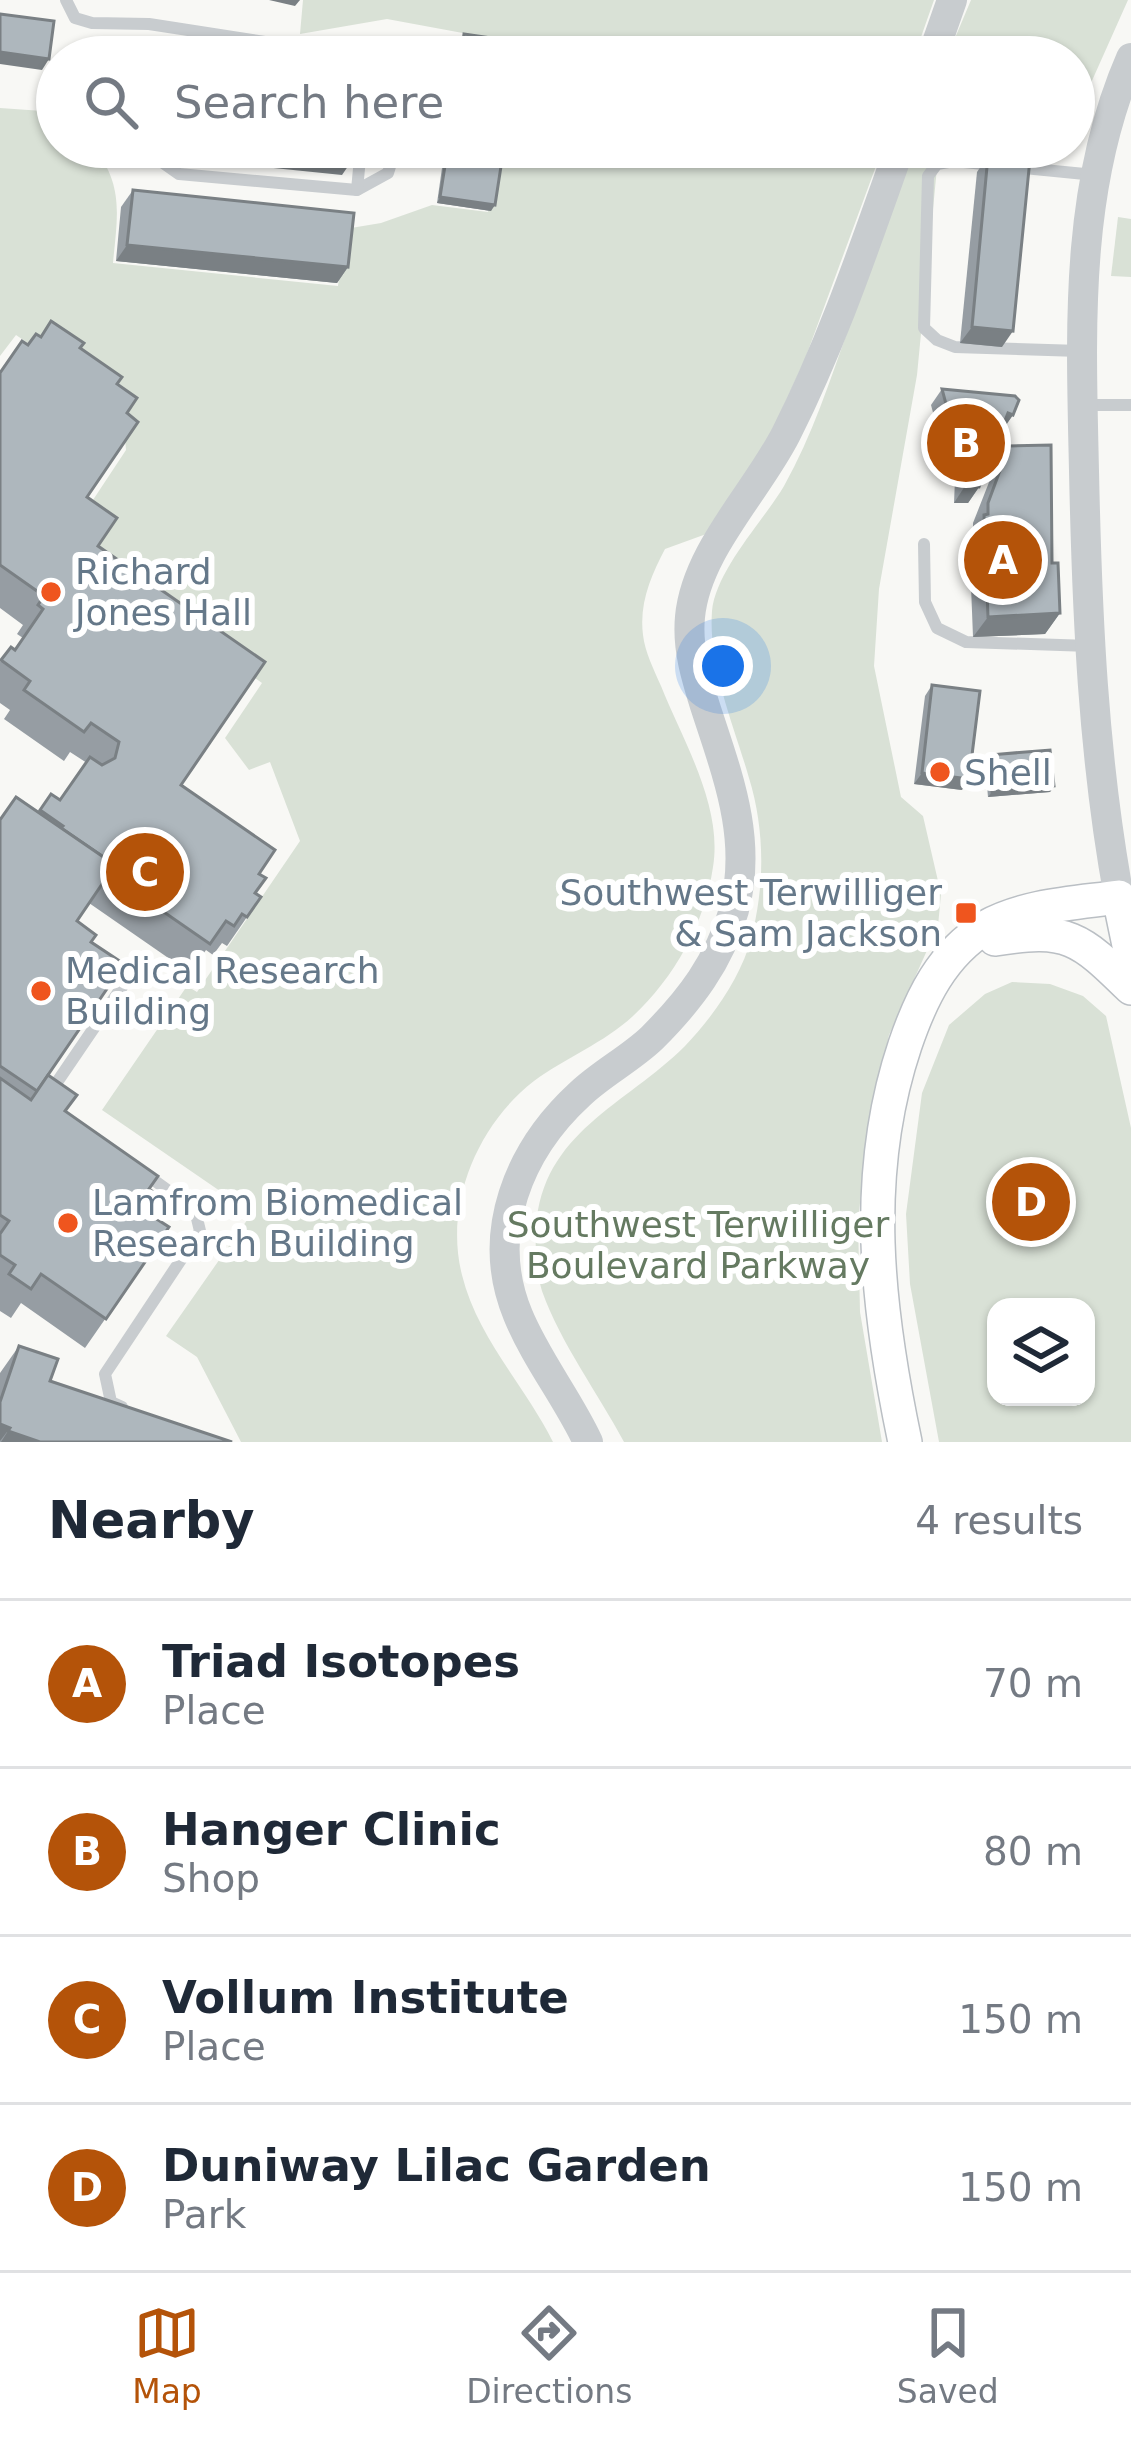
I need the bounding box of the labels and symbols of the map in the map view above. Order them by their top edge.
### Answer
pin: B [927,398,1005,488]
pin: A [964,515,1042,605]
place label: Richard Jones Hall [73,551,252,633]
marker: Richard Jones Hall [38,579,64,605]
your location [693,636,753,696]
place label: Shell [964,752,1052,793]
marker: Shell [927,759,953,785]
pin: C [106,827,184,917]
place label: Southwest Terwilliger & Sam Jackson [559,872,942,954]
marker: Southwest Terwilliger & Sam Jackson [953,900,979,926]
place label: Medical Research Building [65,950,380,1032]
marker: Medical Research Building [28,978,54,1004]
pin: D [992,1157,1070,1247]
place label: Lamfrom Biomedical Research Building [92,1182,463,1264]
park label: Southwest Terwilliger Boulevard Parkway [507,1204,890,1286]
marker: Lamfrom Biomedical Research Building [55,1210,81,1236]

